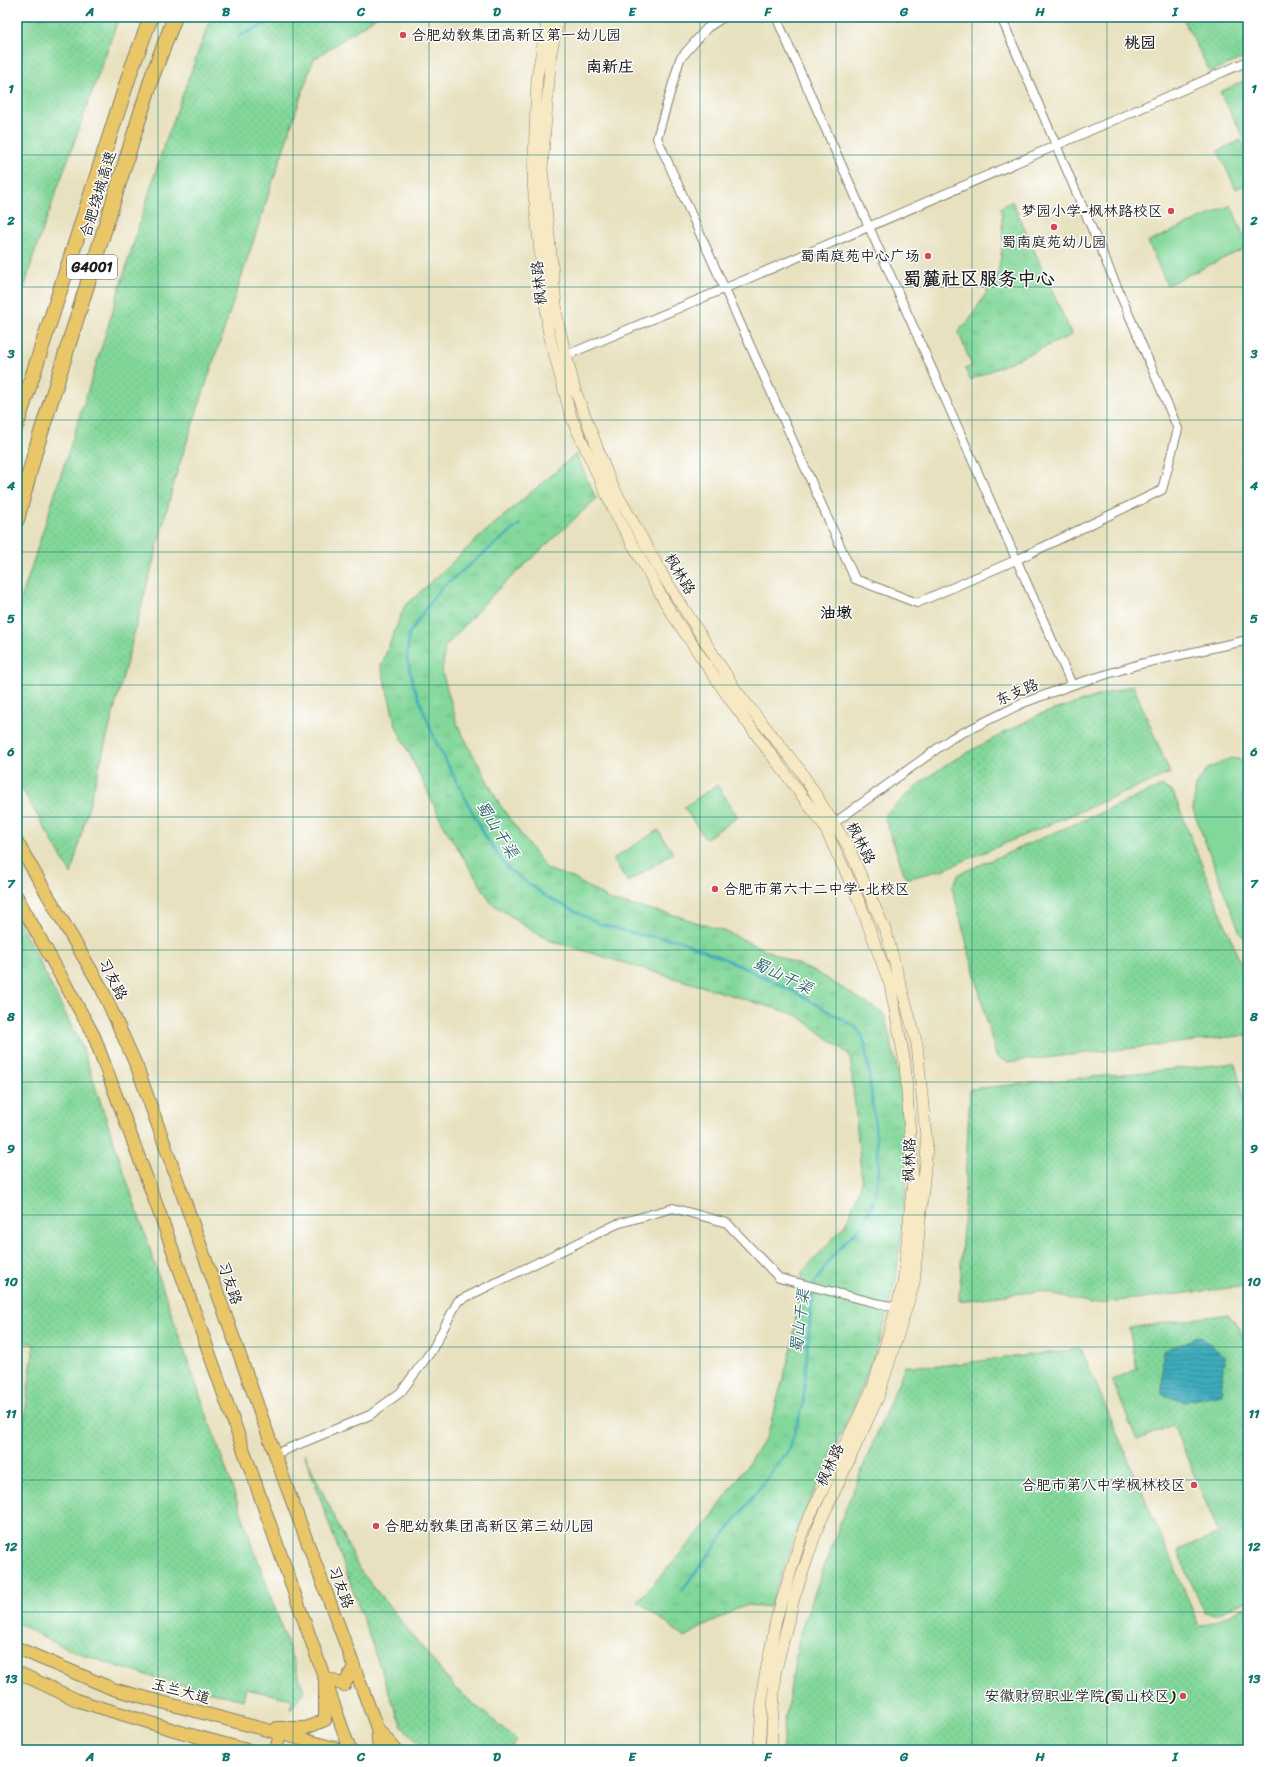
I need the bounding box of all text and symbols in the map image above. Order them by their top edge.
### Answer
text: A [85,0,94,23]
text: B [222,0,231,23]
text: C [356,0,366,23]
text: D [493,0,501,23]
text: E [628,0,637,23]
text: F [763,0,772,23]
text: G [899,0,909,23]
text: H [1034,0,1045,23]
text: I [1171,0,1179,23]
place label: 合肥幼教集团高新区第一幼儿园 [411,22,621,48]
district label: 桃园 [1124,28,1156,57]
marker: 合肥幼教集团高新区第一幼儿园 [398,30,408,40]
district label: 南新庄 [586,52,634,81]
text: 1 [8,77,14,100]
text: 1 [1251,77,1257,100]
street label: 合肥绕城高速 [72,147,124,241]
place label: 梦园小学-枫林路校区 [1021,198,1163,224]
marker: 梦园小学-枫林路校区 [1166,206,1176,216]
text: 2 [6,209,15,232]
text: 2 [1249,209,1258,232]
marker: 蜀南庭苑幼儿园 [1049,222,1059,232]
place label: 蜀南庭苑幼儿园 [1001,229,1107,255]
place label: 蜀南庭苑中心广场 [800,243,920,269]
marker: 蜀南庭苑中心广场 [923,251,933,261]
road number: G4001 [67,255,117,279]
street label: 枫林路 [524,259,554,307]
district label: 蜀麓社区服务中心 [903,262,1055,295]
text: 3 [6,342,15,365]
text: 3 [1249,342,1258,365]
text: 4 [6,474,16,497]
text: 4 [1249,474,1259,497]
street label: 枫林路 [657,548,703,600]
district label: 油墩 [820,598,853,627]
text: 5 [7,607,15,630]
text: 5 [1250,607,1258,630]
street label: 东支路 [991,671,1043,713]
text: 6 [6,740,15,763]
text: 6 [1249,740,1258,763]
water label: 蜀山干渠 [468,794,528,866]
street label: 枫林路 [839,817,883,869]
text: 7 [7,872,16,895]
text: 7 [1250,872,1259,895]
place label: 合肥市第六十二中学-北校区 [723,876,910,902]
marker: 合肥市第六十二中学-北校区 [710,884,720,894]
water label: 蜀山干渠 [748,948,820,1003]
street label: 习友路 [91,953,135,1005]
text: 8 [6,1005,15,1028]
text: 8 [1249,1005,1258,1028]
text: 9 [7,1137,15,1160]
street label: 枫林路 [895,1137,923,1183]
text: 9 [1250,1137,1258,1160]
street label: 习友路 [210,1257,250,1309]
text: 10 [4,1270,18,1293]
text: 10 [1247,1270,1261,1293]
water label: 蜀山干渠 [781,1286,818,1355]
text: 11 [5,1402,17,1425]
text: 11 [1248,1402,1260,1425]
street label: 枫林路 [809,1439,851,1491]
place label: 合肥市第八中学枫林校区 [1021,1472,1186,1498]
marker: 合肥市第八中学枫林校区 [1189,1480,1199,1490]
place label: 合肥幼教集团高新区第三幼儿园 [384,1513,594,1539]
marker: 合肥幼教集团高新区第三幼儿园 [371,1521,381,1531]
text: 12 [4,1535,18,1558]
text: 12 [1247,1535,1261,1558]
street label: 习友路 [321,1561,361,1613]
text: 13 [5,1667,18,1690]
text: 13 [1248,1667,1261,1690]
street label: 玉兰大道 [149,1671,213,1711]
place label: 安徽财贸职业学院(蜀山校区) [984,1683,1176,1709]
marker: 安徽财贸职业学院(蜀山校区) [1178,1691,1188,1701]
text: A [85,1745,94,1767]
text: B [222,1745,231,1767]
text: C [356,1745,366,1767]
text: D [493,1745,501,1767]
text: E [628,1745,637,1767]
text: F [763,1745,772,1767]
text: G [899,1745,909,1767]
text: H [1034,1745,1045,1767]
text: I [1171,1745,1179,1767]

